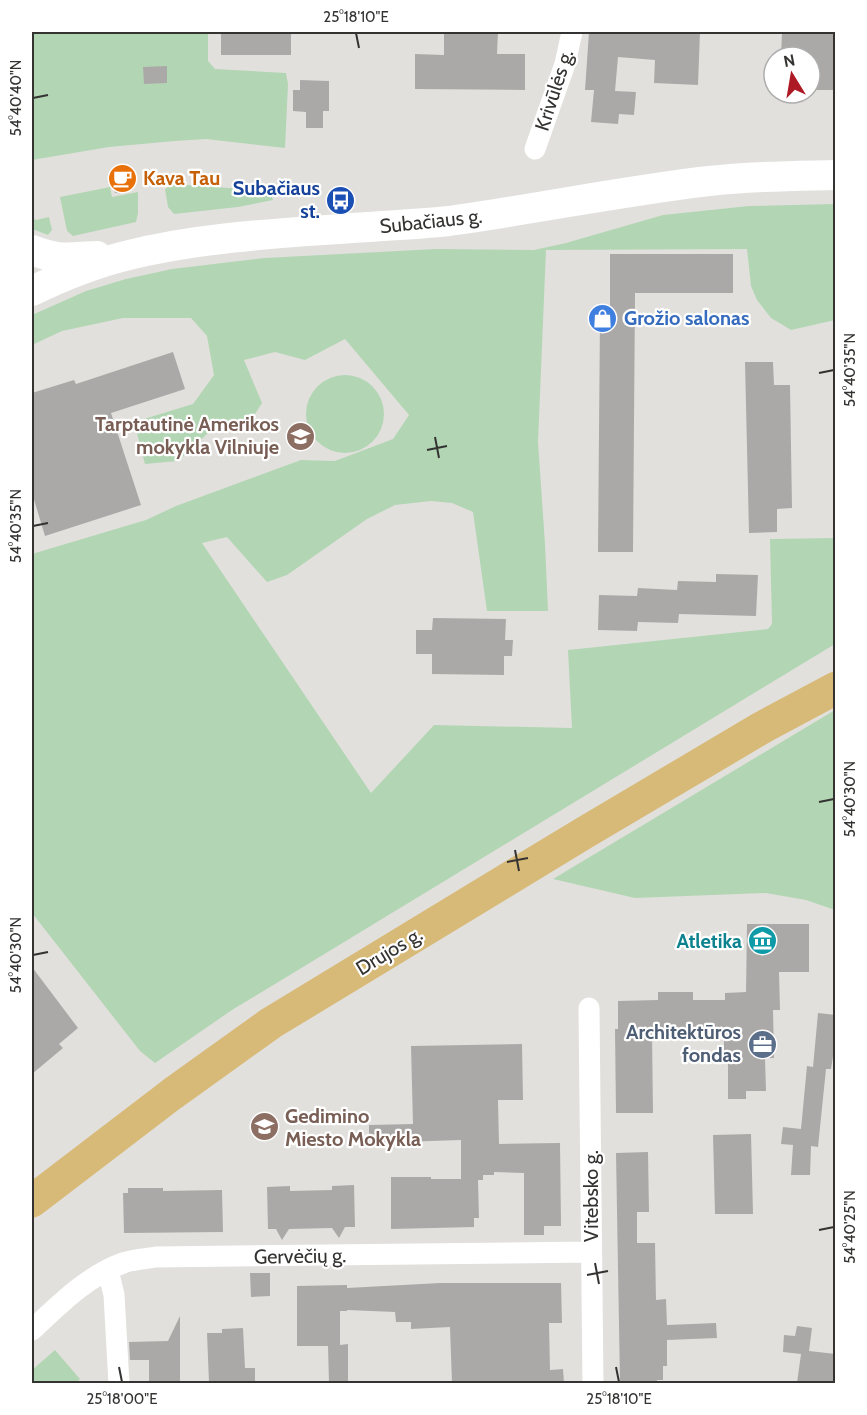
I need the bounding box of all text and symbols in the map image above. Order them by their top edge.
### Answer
text: 25°18'10"E [323,8,389,26]
north arrow [762,45,822,105]
street label: Krivūlės g. [530,46,578,134]
text: N [782,50,797,71]
text: 54°40'40"N [7,60,25,136]
cafe icon: Kava Tau [106,162,138,194]
place label: Kava Tau [143,166,220,190]
place label: Subačiaus st. [233,176,320,223]
bus stop icon: Subačiaus st. [325,184,357,216]
street label: Subačiaus g. [379,204,483,238]
shop icon: Grožio salonas [587,302,619,334]
place label: Grožio salonas [624,306,749,330]
text: 54°40'35"N [841,333,859,407]
place label: Tarptautinė Amerikos mokykla Vilniuje [95,412,279,459]
school or university icon: Tarptautinė Amerikos mokykla Vilniuje [284,420,316,452]
text: 54°40'35"N [7,489,25,563]
text: 54°40'30"N [841,761,859,837]
text: 54°40'30"N [7,917,25,993]
street label: Drujos g. [351,922,427,980]
museum icon: Atletika [747,925,779,957]
place label: Atletika [676,929,742,953]
place label: Architektūros fondas [626,1020,741,1067]
office icon: Architektūros fondas [746,1028,778,1060]
place label: Gedimino Miesto Mokykla [285,1104,421,1151]
school or university icon: Gedimino Miesto Mokykla [248,1111,280,1143]
street label: Vitebsko g. [579,1150,603,1242]
text: 54°40'25"N [841,1190,859,1264]
street label: Gervėčių g. [254,1243,346,1269]
text: 25°18'00"E [87,1390,157,1408]
text: 25°18'10"E [586,1390,652,1408]

